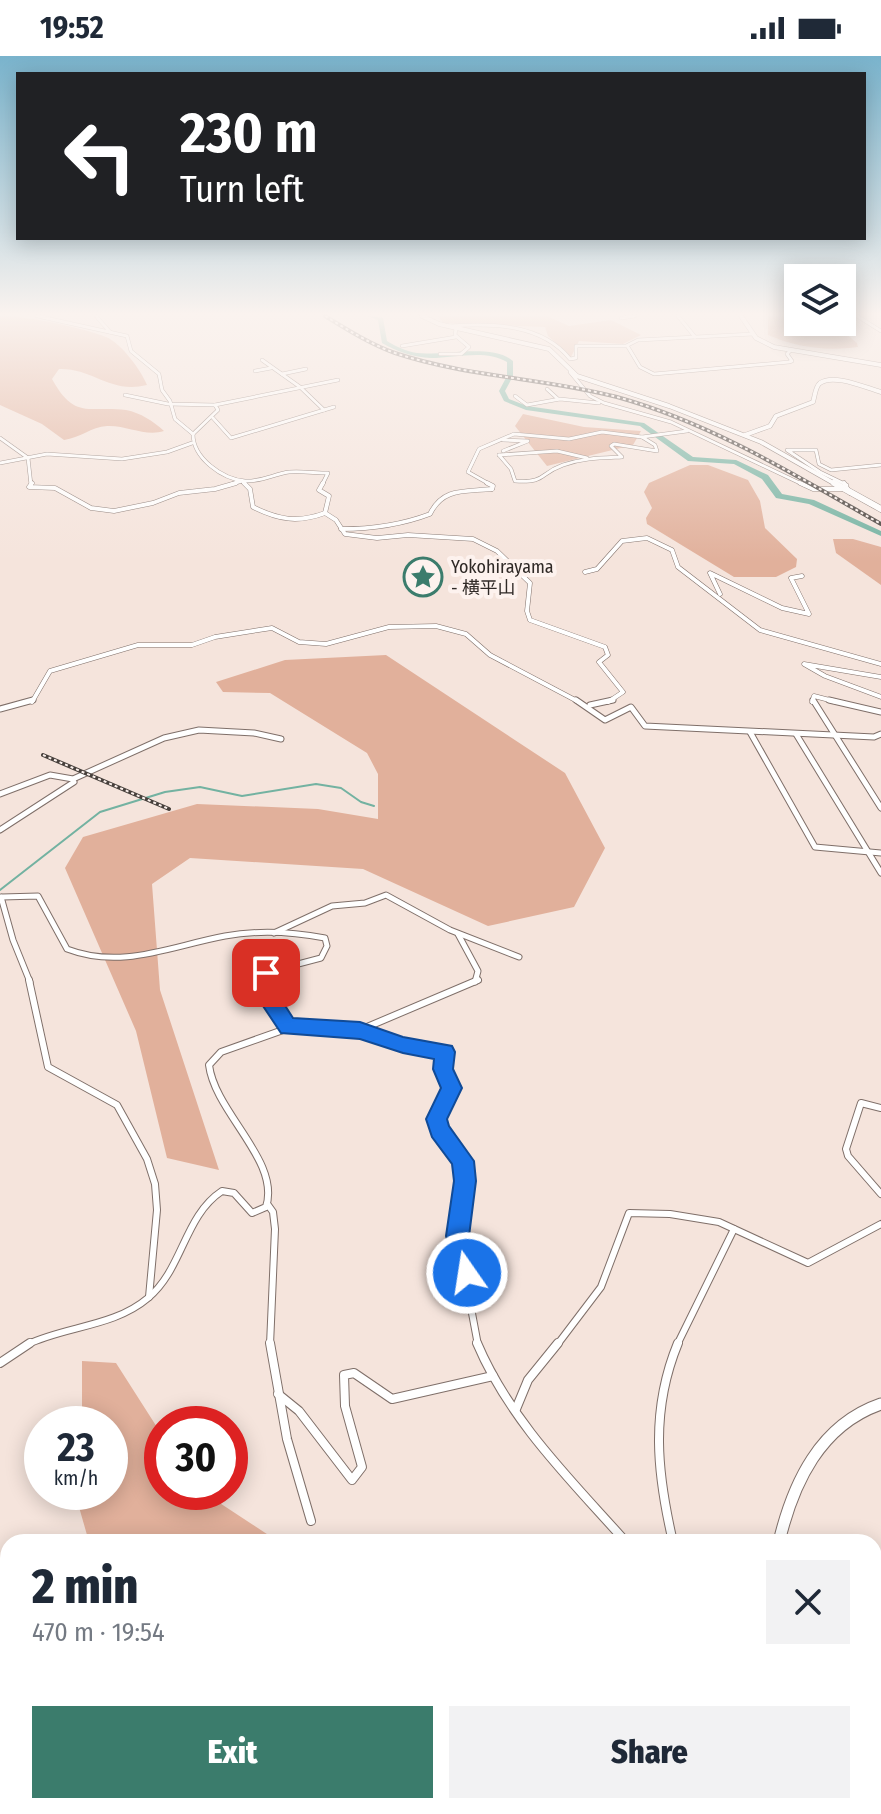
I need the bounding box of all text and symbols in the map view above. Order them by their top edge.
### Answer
text: 19:52 [40,10,104,46]
text: 230 m [180,100,317,167]
icon: left [48,104,152,208]
text: Turn left [180,168,304,212]
map controls [784,264,856,336]
button: layers [784,264,856,336]
place icon: Yokohirayama - 横平山 [402,556,444,598]
place label: Yokohirayama - 横平山 [451,556,554,599]
pin [232,939,300,1007]
icon: arrive [244,951,288,995]
position arrow [425,1231,509,1315]
speed limit sign: 30 [144,1406,248,1510]
text: 23 [57,1424,95,1472]
text: km/h [54,1466,98,1490]
text: 2 min [32,1558,138,1616]
button: close [766,1560,850,1644]
text: 470 m · 19:54 [32,1617,165,1648]
button: Exit [32,1706,433,1798]
button: Share [449,1706,850,1798]

